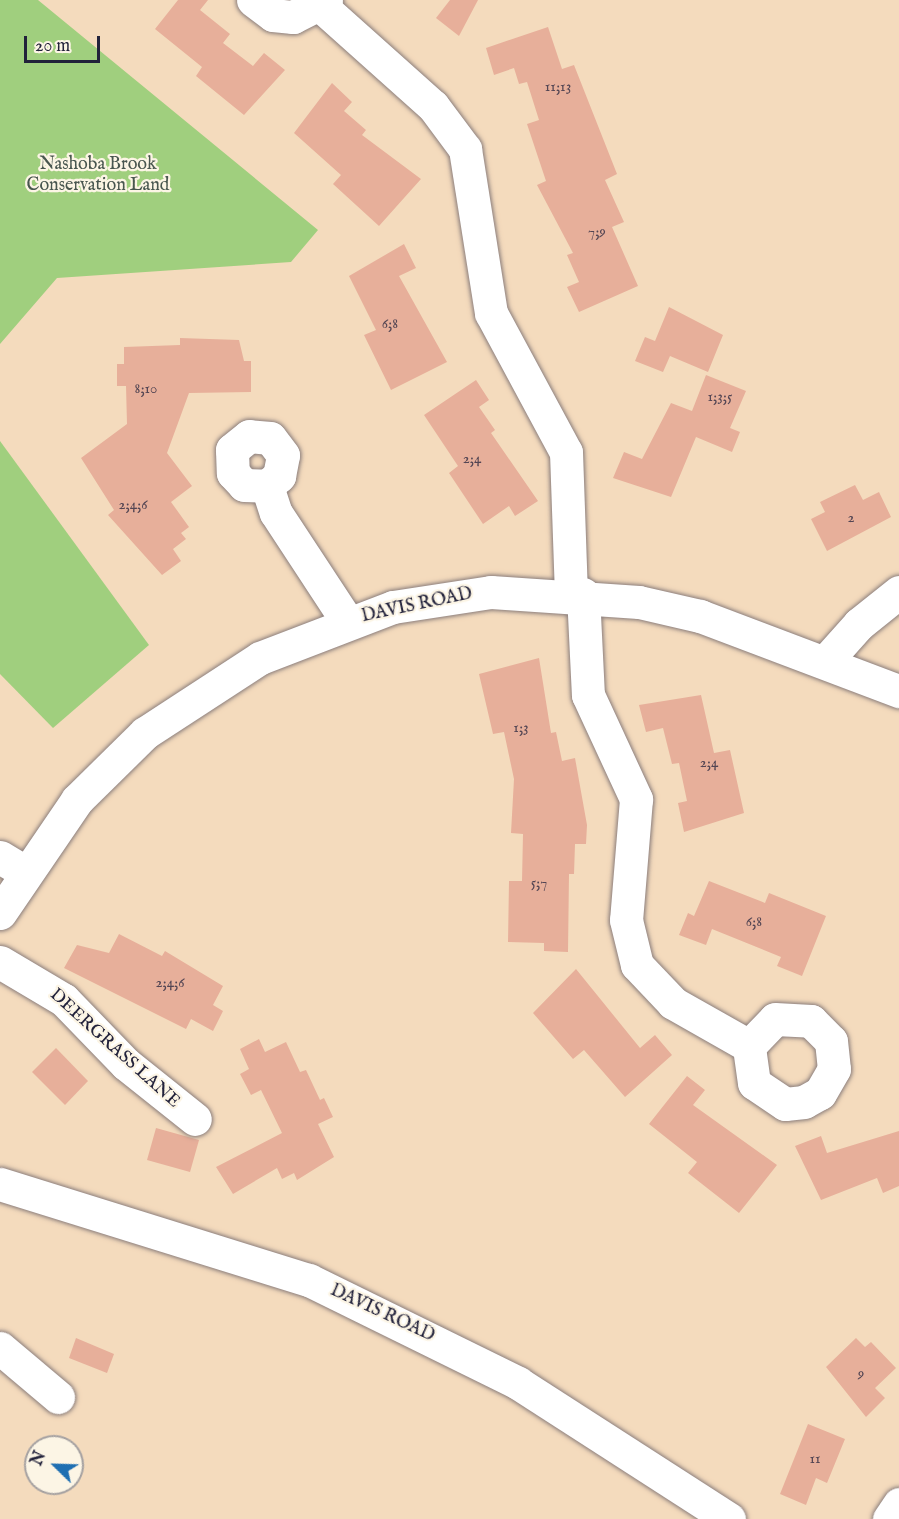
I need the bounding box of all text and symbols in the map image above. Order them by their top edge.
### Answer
scale bar [27,24,104,62]
text: 20 m [35,35,70,58]
house number: 11;13 [545,78,571,96]
park label: Nashoba Brook Conservation Land [27,155,169,198]
house number: 7;9 [588,223,606,241]
house number: 6;8 [382,315,398,333]
house number: 8;10 [135,380,157,398]
house number: 1;3;5 [707,388,733,406]
house number: 2;4 [463,450,481,468]
house number: 2;4;6 [118,496,148,514]
house number: 2 [847,509,855,527]
street label: DAVIS ROAD [360,584,474,628]
house number: 1;3 [513,719,529,737]
house number: 2;4 [700,754,718,772]
house number: 5;7 [531,874,547,892]
house number: 6;8 [746,913,762,931]
house number: 2;4;6 [155,974,185,992]
street label: DEERGRASS LANE [44,985,184,1113]
street label: DAVIS ROAD [326,1280,438,1348]
house number: 9 [858,1365,864,1383]
north arrow [24,1435,84,1495]
text: N [27,1448,51,1469]
house number: 11 [809,1450,821,1468]

